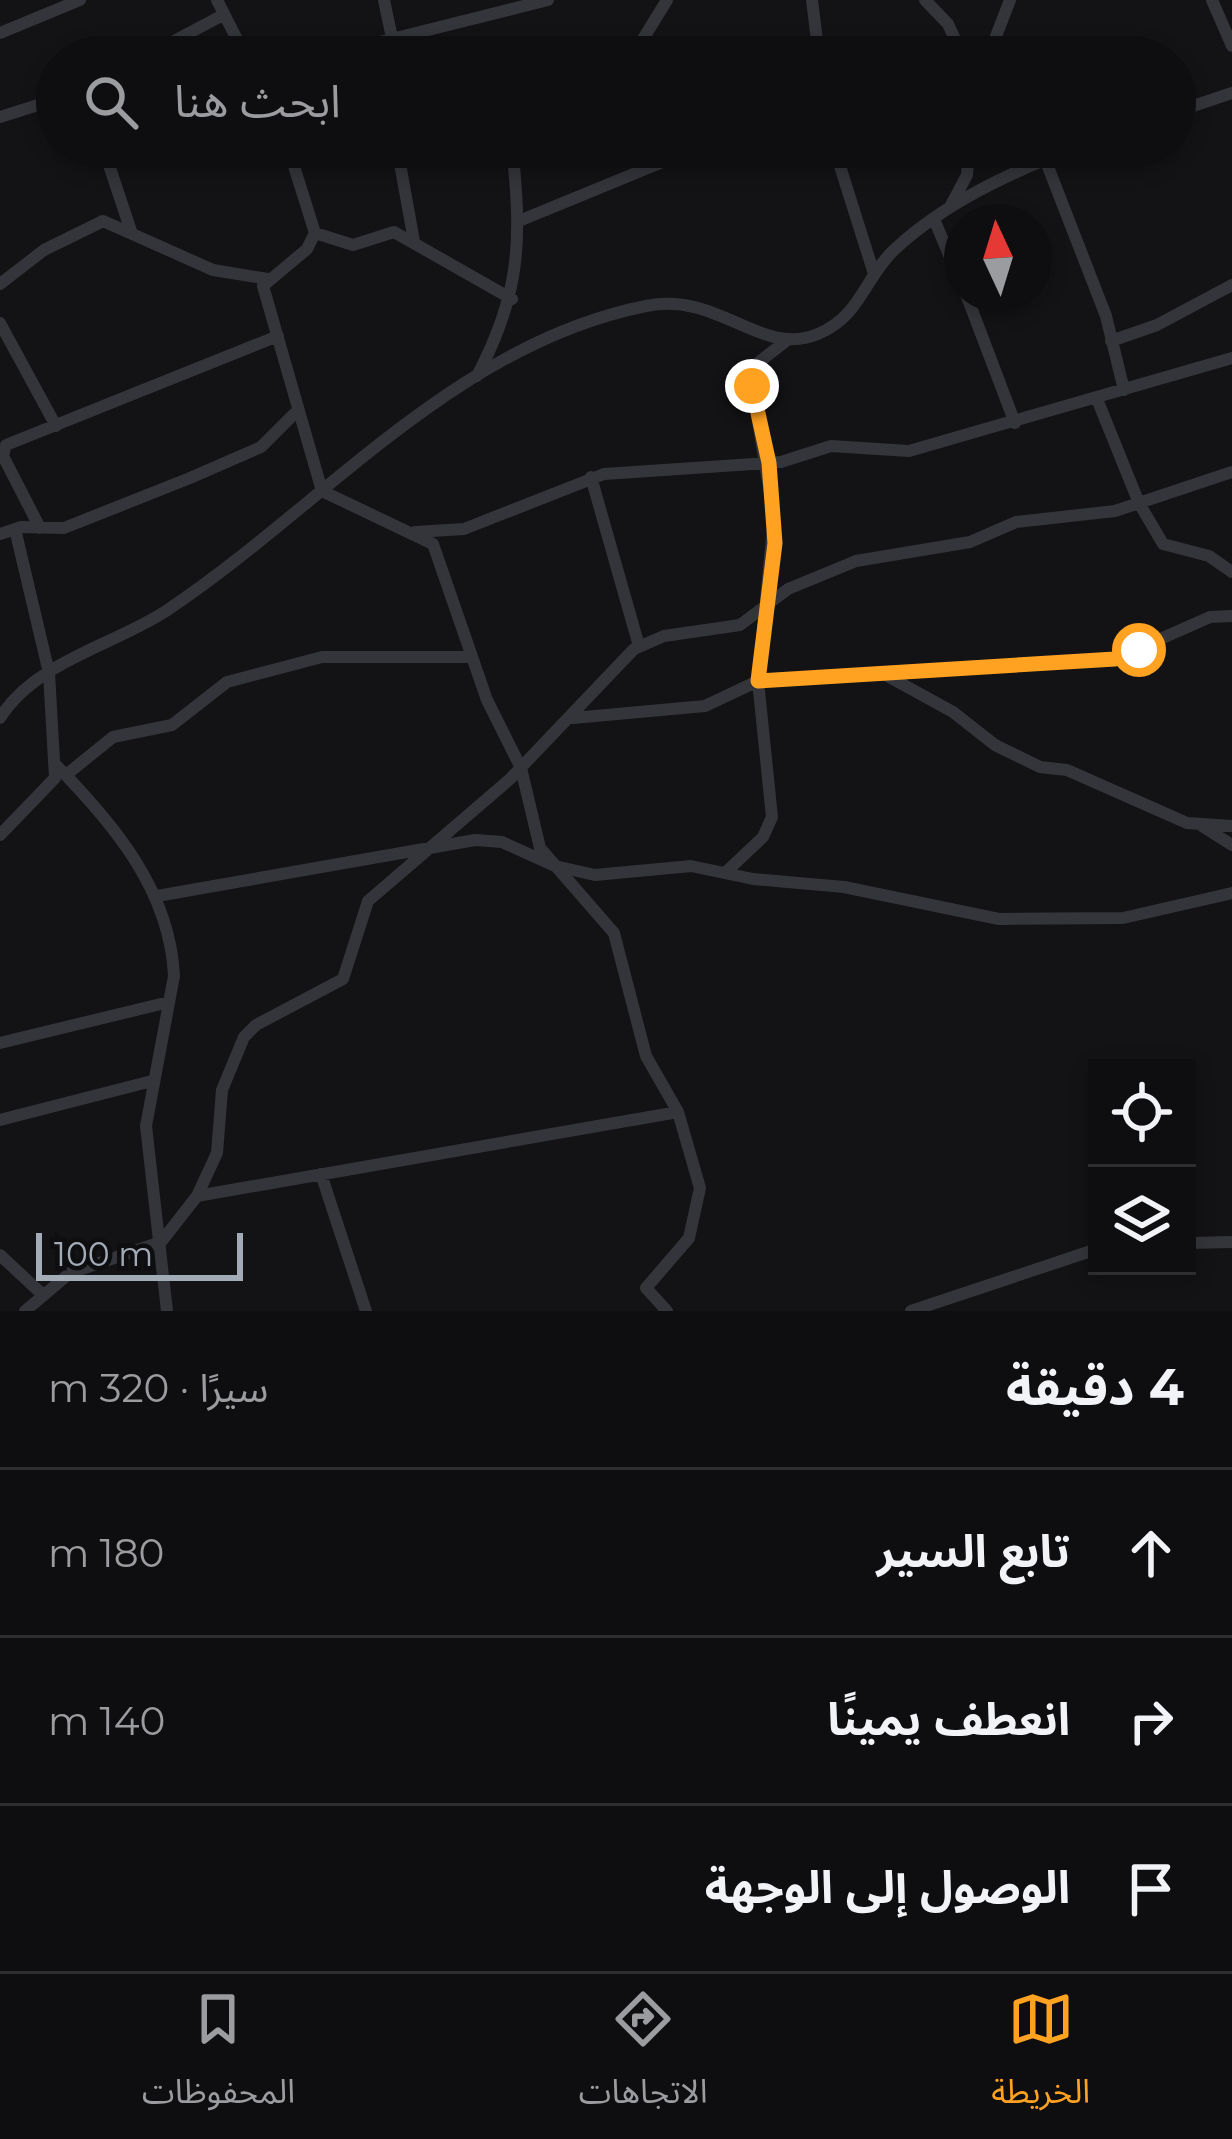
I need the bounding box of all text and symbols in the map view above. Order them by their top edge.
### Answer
search box [36,36,1196,168]
icon: search [78,69,144,135]
text: ابحث هنا [174,73,341,128]
north arrow [944,204,1052,312]
route end [725,359,779,413]
route start [1112,623,1166,677]
map controls [1088,1059,1196,1275]
button: locate [1088,1059,1196,1167]
button: layers [1088,1167,1196,1275]
scale bar [36,1227,243,1280]
text: 100 m [54,1234,153,1274]
text: 4 دقيقة [1006,1356,1184,1418]
text: سيرًا · 320 m [48,1364,268,1412]
icon: ahead [1118,1520,1184,1586]
text: تابع السير [877,1523,1070,1578]
text: 180 m [48,1529,164,1577]
icon: right [1118,1688,1184,1754]
text: انعطف يمينًا [827,1691,1070,1746]
text: 140 m [48,1697,165,1745]
icon: arrive [1118,1856,1184,1922]
text: الوصول إلى الوجهة [705,1859,1070,1914]
tab: المحفوظات [142,1986,295,2127]
tab: الاتجاهات [579,1986,708,2127]
tab: الخريطة [991,1986,1090,2127]

